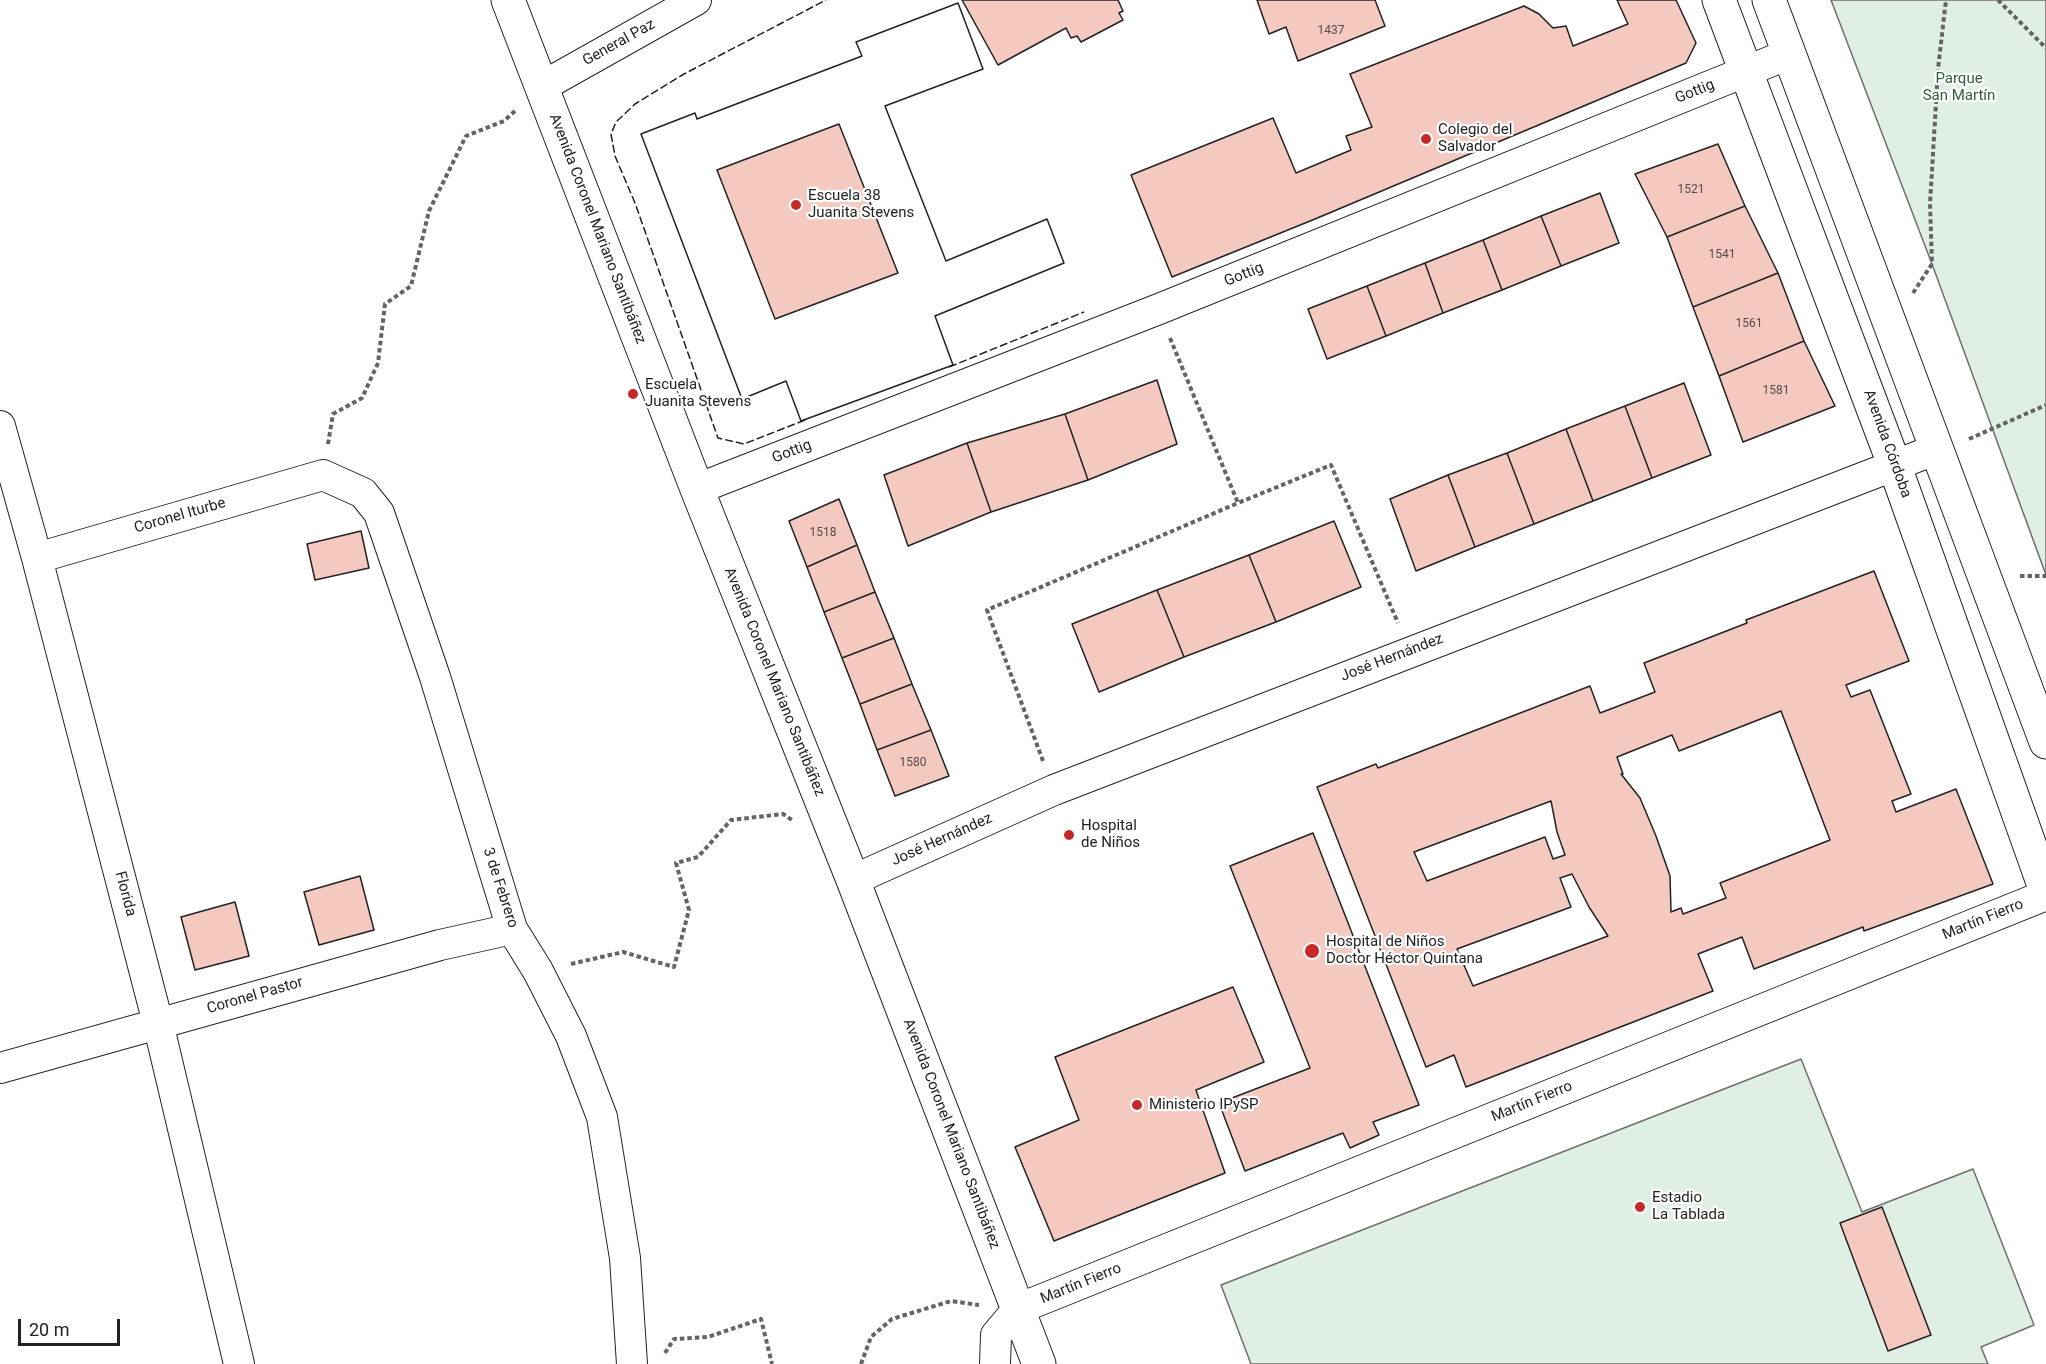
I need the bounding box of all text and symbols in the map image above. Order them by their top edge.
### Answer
street label: General Paz [580,16,658,70]
house number: 1437 [1318,24,1344,38]
park label: Parque San Martín [1923,70,1995,105]
street label: Gottig [1673,76,1717,108]
street label: Avenida Coronel Mariano Santibáñez [545,111,649,347]
place label: Colegio del Salvador [1438,121,1512,156]
marker: Colegio del Salvador [1419,132,1433,146]
house number: 1521 [1678,183,1704,197]
place label: Escuela 38 Juanita Stevens [808,187,914,222]
marker: Escuela 38 Juanita Stevens [789,198,803,212]
house number: 1541 [1709,248,1735,262]
street label: Gottig [1222,259,1266,291]
house number: 1561 [1736,317,1762,331]
place label: Escuela Juanita Stevens [645,376,751,411]
house number: 1581 [1763,384,1789,398]
marker: Escuela Juanita Stevens [626,387,640,401]
street label: Avenida Córdoba [1859,388,1915,500]
street label: Gottig [770,436,814,468]
street label: Coronel Iturbe [132,494,228,538]
house number: 1518 [810,526,836,540]
street label: Avenida Coronel Mariano Santibáñez [720,565,828,799]
street label: José Hernández [1338,630,1446,686]
house number: 1580 [900,756,926,770]
street label: José Hernández [889,810,995,870]
place label: Hospital de Niños [1081,817,1140,852]
marker: Hospital de Niños [1062,828,1076,842]
street label: 3 de Febrero [479,846,521,930]
street label: Florida [110,870,140,918]
street label: Martín Fierro [1940,896,2026,944]
place label: Hospital de Niños Doctor Héctor Quintana [1326,933,1483,968]
marker: Hospital de Niños Doctor Héctor Quintana [1303,942,1321,960]
street label: Coronel Pastor [205,974,305,1018]
street label: Avenida Coronel Mariano Santibáñez [899,1016,1003,1252]
street label: Martín Fierro [1489,1078,1575,1126]
place label: Ministerio IPySP [1149,1096,1258,1114]
marker: Ministerio IPySP [1130,1098,1144,1112]
place label: Estadio La Tablada [1652,1189,1725,1224]
marker: Estadio La Tablada [1633,1200,1647,1214]
street label: Martín Fierro [1038,1260,1124,1308]
scale bar [21,1307,123,1345]
text: 20 m [29,1319,69,1340]

